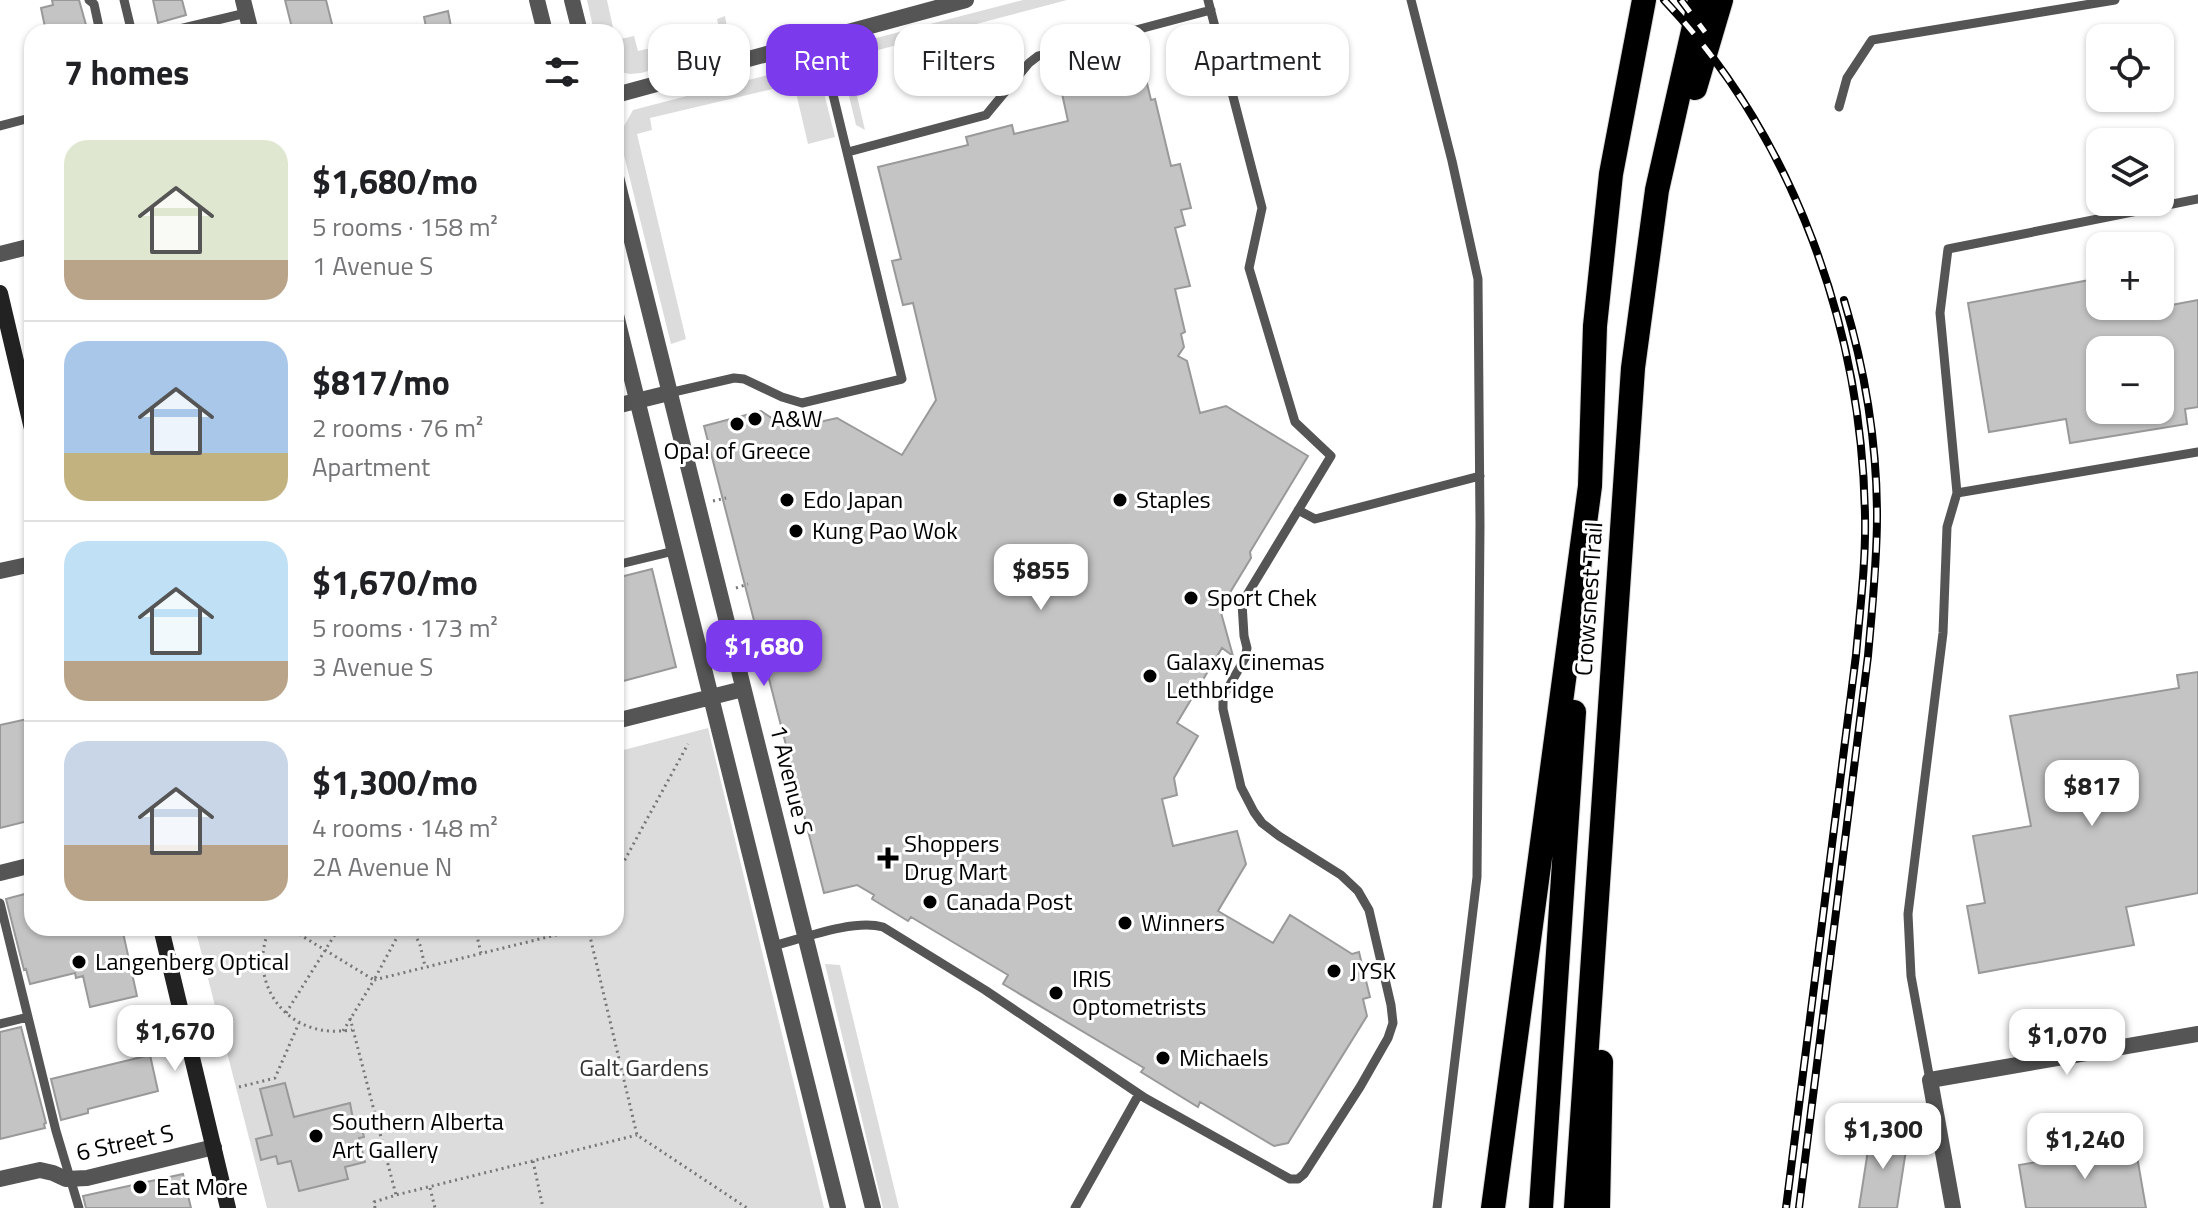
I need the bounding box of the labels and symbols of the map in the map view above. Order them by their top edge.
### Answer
place label: A&W [771,400,823,436]
marker: A&W [746,410,764,428]
marker: Opa! of Greece [728,415,746,433]
place label: Opa! of Greece [663,432,811,468]
place label: Edo Japan [803,481,903,517]
place label: Staples [1136,481,1211,517]
marker: Edo Japan [778,491,796,509]
marker: Staples [1111,491,1129,509]
place label: Kung Pao Wok [812,512,958,548]
street label: Crowsnest Trail [1565,521,1611,677]
marker: Kung Pao Wok [787,522,805,540]
pin: $855 [994,544,1088,612]
place label: Sport Chek [1207,579,1317,615]
marker: Sport Chek [1182,589,1200,607]
pin: $1,680 [699,620,829,688]
place label: Galaxy Cinemas Lethbridge [1166,643,1325,707]
marker: Galaxy Cinemas Lethbridge [1141,667,1159,685]
street label: 1 Avenue S [761,721,823,838]
pin: $817 [2045,760,2139,828]
place label: Shoppers Drug Mart [904,825,1008,889]
marker: Shoppers Drug Mart [879,849,897,867]
place label: Canada Post [946,883,1073,919]
marker: Canada Post [921,893,939,911]
place label: Winners [1141,904,1225,940]
marker: Winners [1116,914,1134,932]
place label: Langenberg Optical [95,943,289,979]
place label: JYSK [1350,952,1396,988]
marker: Langenberg Optical [70,953,88,971]
place label: IRIS Optometrists [1072,960,1206,1024]
marker: JYSK [1325,962,1343,980]
marker: IRIS Optometrists [1047,984,1065,1002]
pin: $1,670 [110,1005,240,1073]
pin: $1,070 [2002,1009,2132,1077]
place label: Michaels [1179,1039,1269,1075]
park label: Galt Gardens [579,1049,709,1085]
marker: Michaels [1154,1049,1172,1067]
place label: Southern Alberta Art Gallery [332,1103,504,1167]
pin: $1,300 [1818,1103,1948,1171]
pin: $1,240 [2020,1113,2150,1181]
street label: 6 Street S [73,1114,177,1170]
marker: Southern Alberta Art Gallery [307,1127,325,1145]
place label: Eat More [156,1168,248,1204]
marker: Eat More [131,1178,149,1196]

